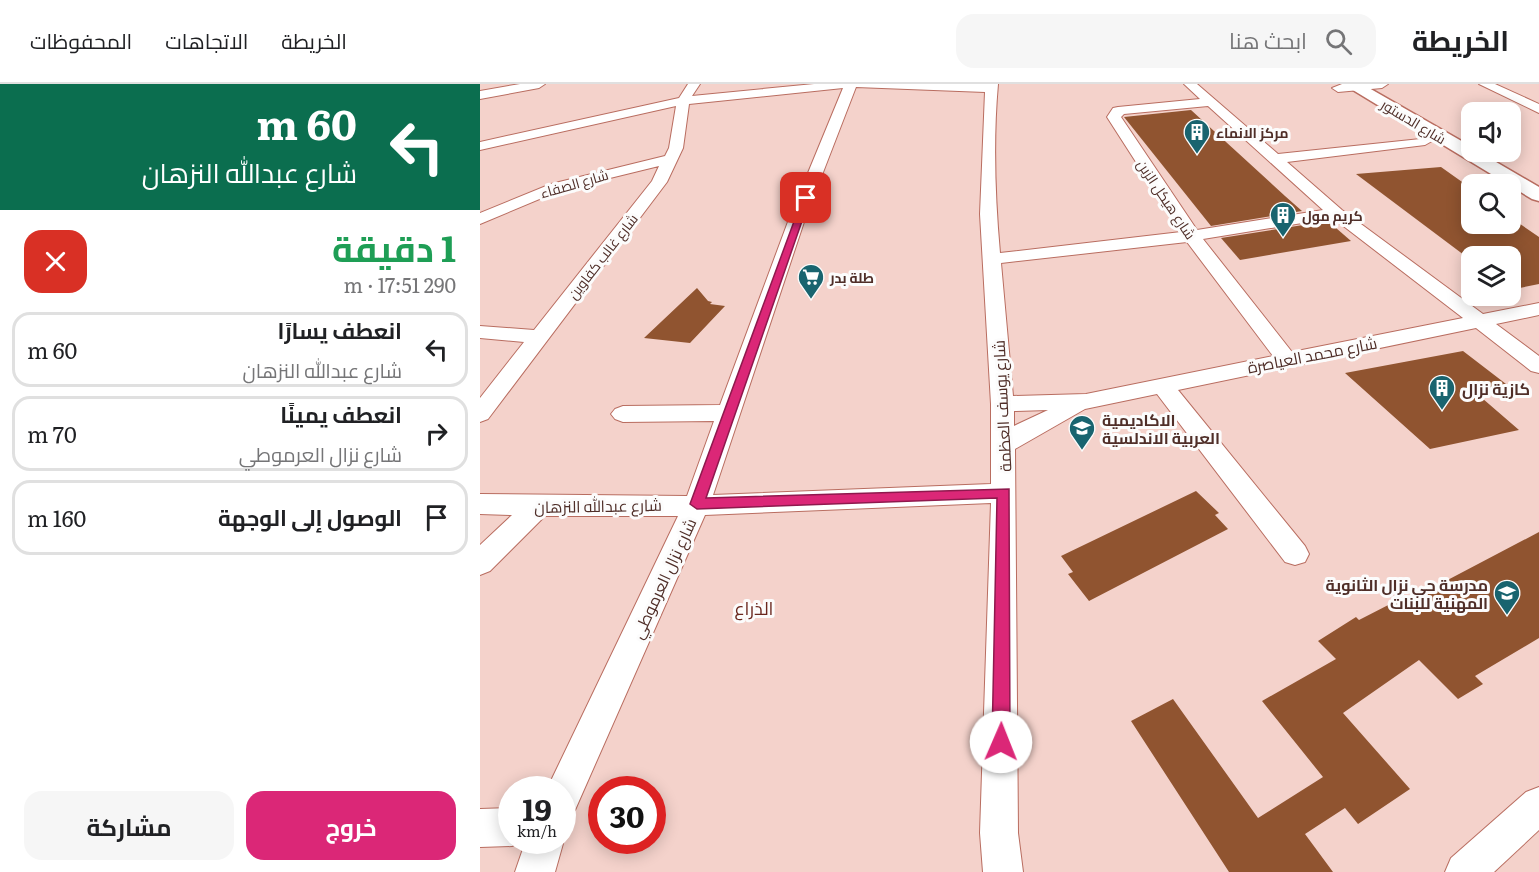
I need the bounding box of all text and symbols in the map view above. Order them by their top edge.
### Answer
search box [956,14,1376,68]
text: الخريطة [1412,18,1509,60]
text: ابحث هنا [1229,23,1307,56]
text: المحفوظات [30,24,132,55]
text: الاتجاهات [165,24,248,55]
text: الخريطة [281,24,347,55]
icon: search [1322,25,1355,58]
text: 60 m [256,91,357,153]
street label: شارع الدستور [1377,93,1450,148]
map controls [1461,102,1521,306]
button: sound [1461,102,1521,162]
icon: left [378,108,456,186]
building icon: مركز الانماء [1182,117,1212,155]
place label: مركز الانماء [1216,122,1288,142]
text: شارع عبدالله النزهان [142,151,357,191]
street label: شارع هيكل الزبن [1133,155,1201,243]
street label: شارع الصفاء [538,164,610,202]
pin [780,172,831,223]
button: search [1461,174,1521,234]
icon: arrive [789,181,822,214]
building icon: كريم مول [1268,200,1298,238]
place label: كريم مول [1302,205,1363,226]
street label: شارع غالب كفاوين [562,209,642,303]
text: 1 دقيقة [332,220,456,273]
button: close [24,230,87,293]
button: layers [1461,246,1521,306]
supermarket icon: طلة بدر [796,262,826,300]
place label: طلة بدر [829,267,874,287]
text: 290 m · 17:51 [344,269,456,299]
text: انعطف يسارًا [278,313,402,346]
street label: شارع محمد العياصرة [1245,330,1379,379]
text: 60 m [27,333,77,366]
icon: left [420,333,453,366]
street label: شارع يوسف العظمة [986,339,1017,473]
text: شارع عبدالله النزهان [242,354,402,384]
building icon: كازية نزال [1427,373,1457,411]
place label: كازية نزال [1462,376,1530,400]
text: انعطف يمينًا [280,397,402,430]
place label: الاكاديمية العربية الاندلسية [1102,407,1220,449]
school or university icon: الاكاديمية العربية الاندلسية [1067,413,1097,451]
text: 70 m [27,417,77,450]
icon: right [420,417,453,450]
text: شارع نزال العرموطي [239,438,402,468]
street label: شارع عبدالله النزهان [534,492,662,519]
text: الوصول إلى الوجهة [218,500,402,533]
text: 160 m [27,501,86,534]
icon: arrive [420,501,453,534]
street label: شارع نزال العرموطي [625,514,704,644]
place label: مدرسة حي نزال الثانوية المهنية للبنات [1325,572,1488,614]
school or university icon: مدرسة حي نزال الثانوية المهنية للبنات [1492,578,1522,616]
district label: الذراع [735,594,773,621]
position arrow [969,710,1033,774]
speed limit sign: 30 [588,776,666,854]
text: 19 [522,786,552,830]
button: مشاركة [24,791,234,860]
button: خروج [246,791,456,860]
text: km/h [517,819,557,842]

